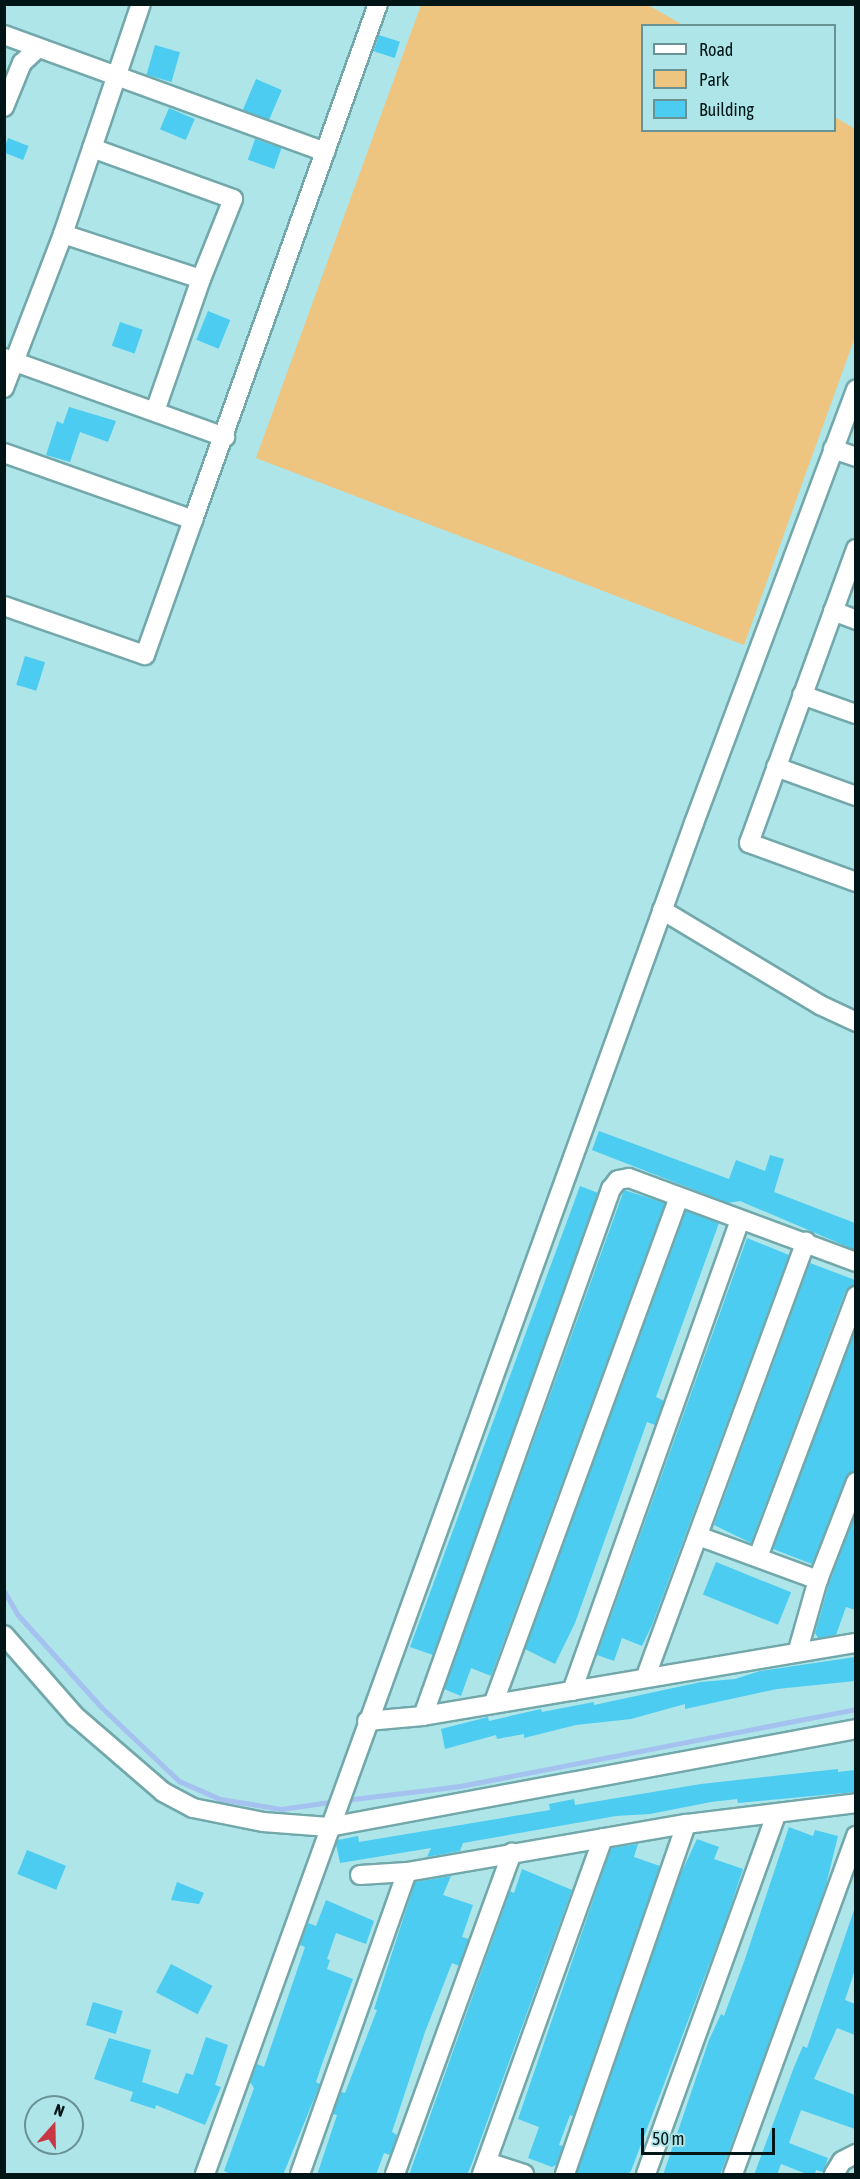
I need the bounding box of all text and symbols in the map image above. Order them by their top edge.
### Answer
legend [641,24,836,132]
text: Road [699,39,733,60]
text: Park [699,69,729,90]
text: Building [699,99,754,120]
north arrow [24,2095,84,2155]
text: N [52,2100,67,2120]
scale bar [644,2116,778,2154]
text: 50 m [652,2128,684,2149]

